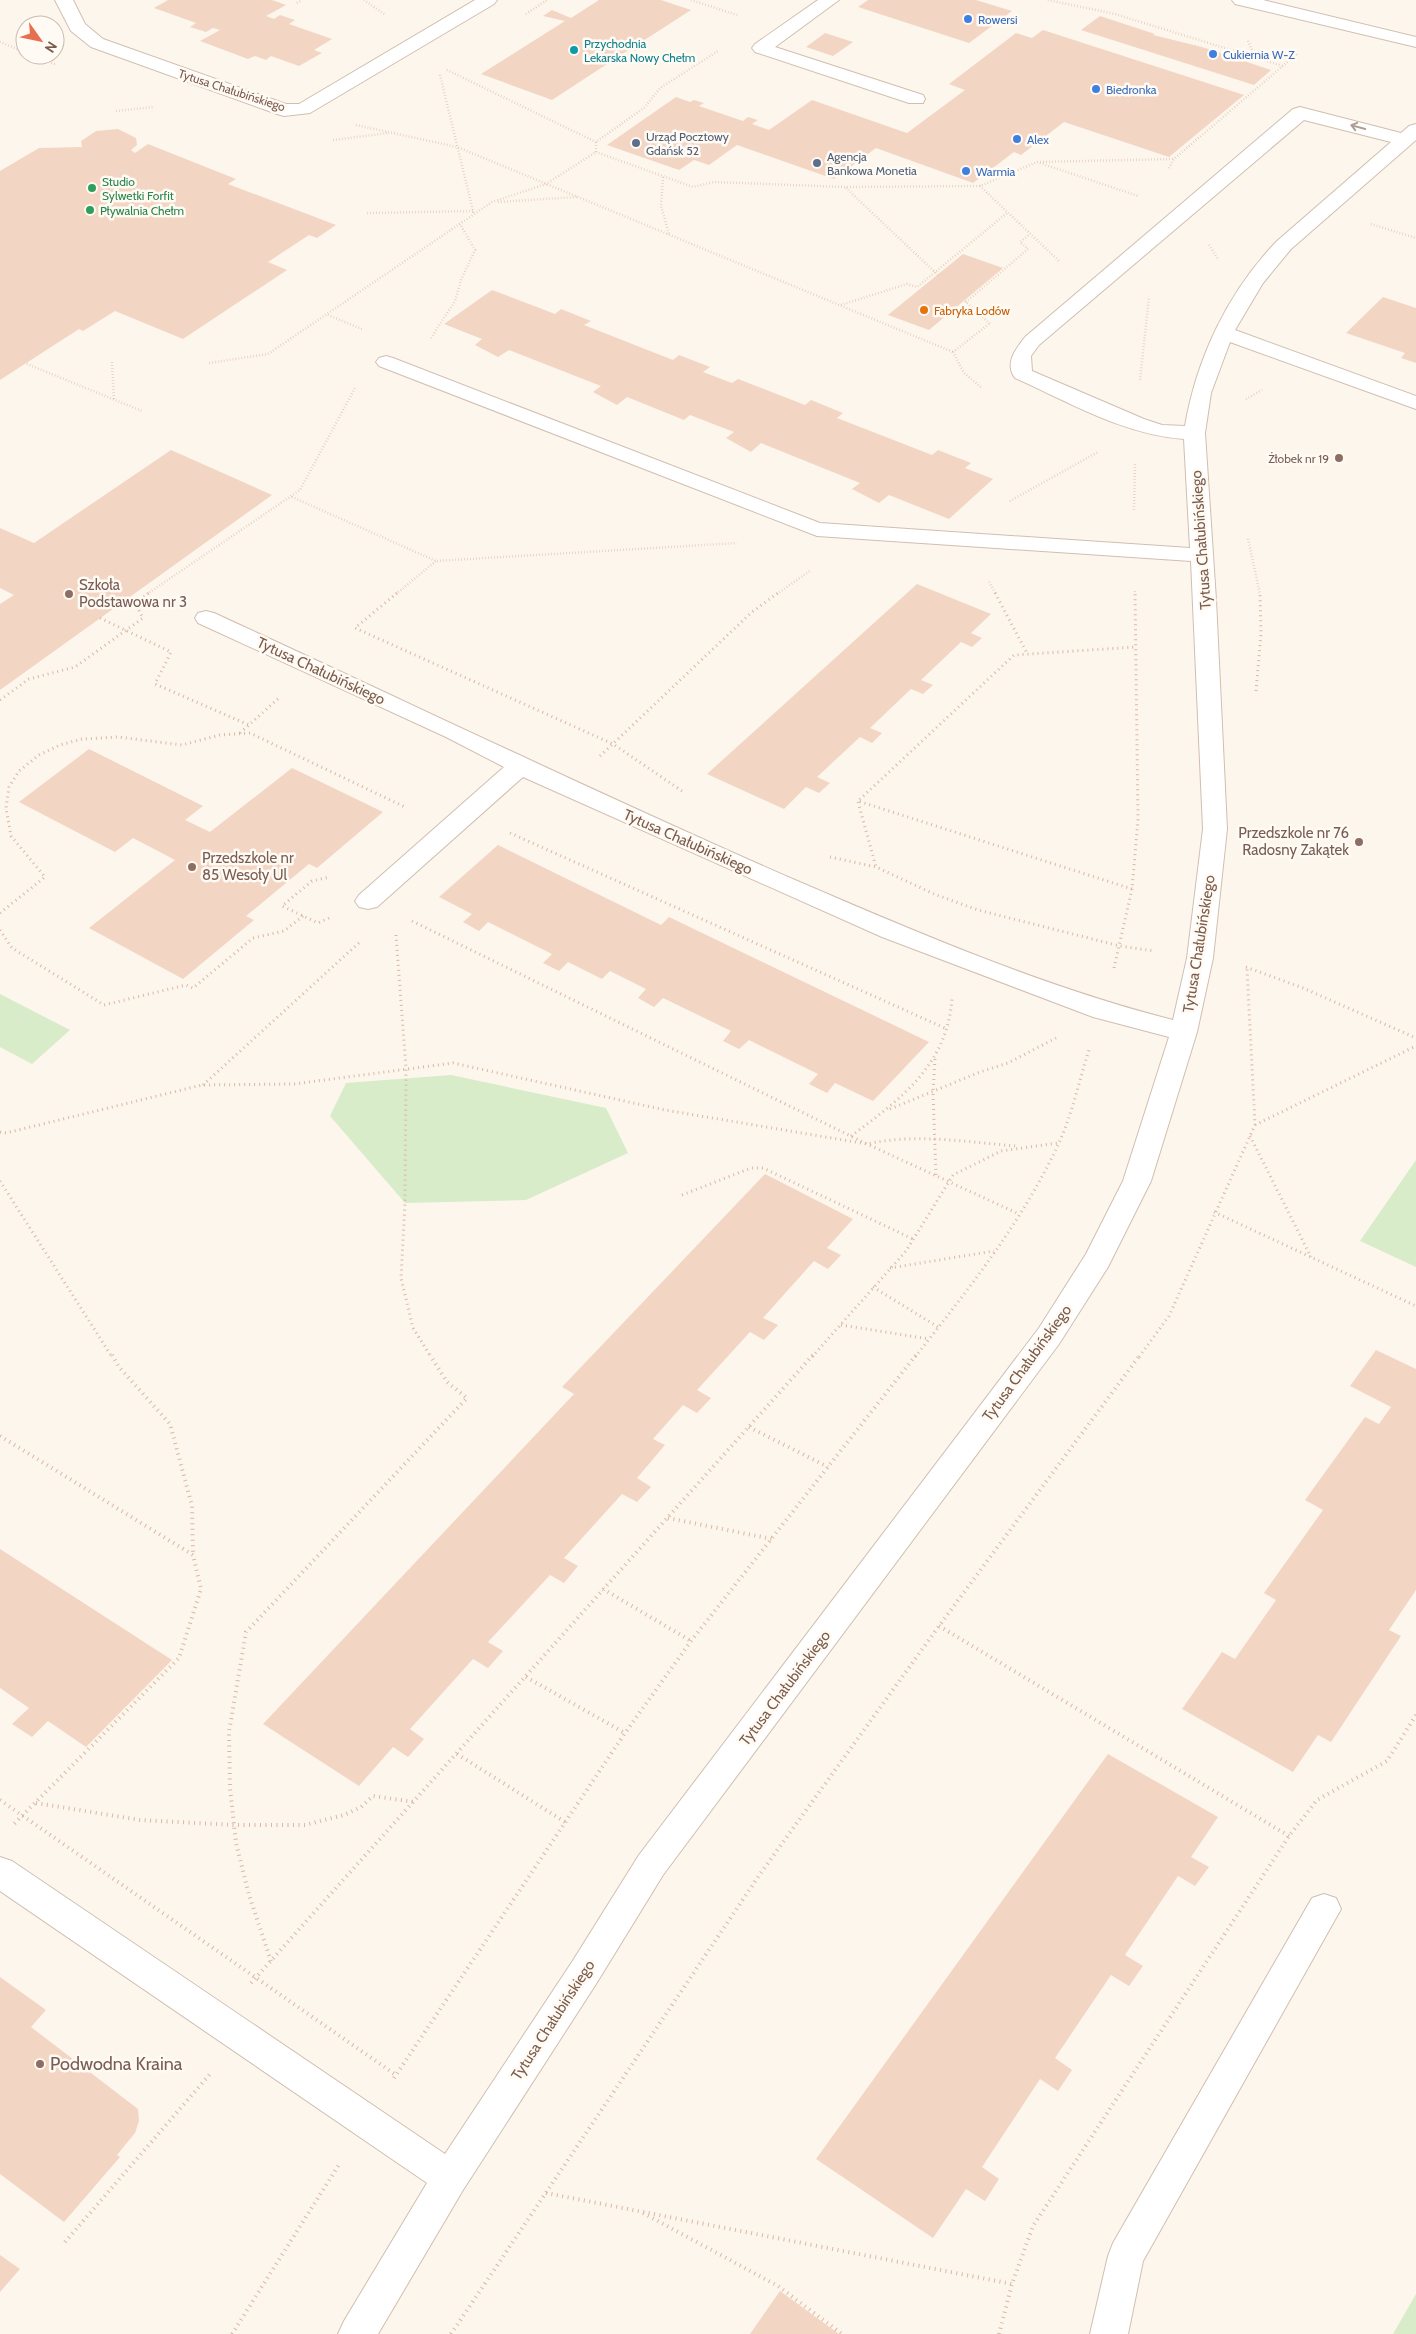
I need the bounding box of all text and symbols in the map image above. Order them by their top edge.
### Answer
place label: Rowersi [978,12,1018,27]
marker: Rowersi [962,13,974,25]
north arrow [15,15,65,65]
place label: Przychodnia Lekarska Nowy Chełm [584,36,695,65]
text: N [41,38,61,56]
marker: Przychodnia Lekarska Nowy Chełm [568,44,580,56]
place label: Cukiernia W-Z [1223,47,1295,62]
marker: Cukiernia W-Z [1207,48,1219,60]
street label: Tytusa Chałubińskiego [177,66,288,114]
place label: Biedronka [1106,82,1157,97]
marker: Biedronka [1090,83,1102,95]
one-way arrow [1350,122,1366,132]
place label: Urząd Pocztowy Gdańsk 52 [646,129,729,158]
place label: Alex [1027,132,1049,147]
marker: Alex [1011,133,1023,145]
marker: Urząd Pocztowy Gdańsk 52 [630,137,642,149]
place label: Agencja Bankowa Monetia [827,149,917,178]
marker: Agencja Bankowa Monetia [811,157,823,169]
place label: Warmia [976,164,1015,179]
marker: Warmia [960,165,972,177]
place label: Studio Sylwetki Forfit [102,174,174,203]
marker: Studio Sylwetki Forfit [86,182,98,194]
place label: Pływalnia Chełm [100,203,184,218]
marker: Pływalnia Chełm [84,204,96,216]
place label: Fabryka Lodów [934,303,1010,318]
marker: Fabryka Lodów [918,304,930,316]
place label: Żłobek nr 19 [1268,451,1329,466]
marker: Żłobek nr 19 [1333,452,1345,464]
street label: Tytusa Chałubińskiego [1187,470,1215,610]
place label: Szkoła Podstawowa nr 3 [79,576,187,611]
marker: Szkoła Podstawowa nr 3 [63,588,75,600]
street label: Tytusa Chałubińskiego [254,633,388,709]
street label: Tytusa Chałubińskiego [621,805,755,879]
place label: Przedszkole nr 76 Radosny Zakątek [1238,824,1349,859]
marker: Przedszkole nr 76 Radosny Zakątek [1353,836,1365,848]
place label: Przedszkole nr 85 Wesoły Ul [202,849,294,884]
marker: Przedszkole nr 85 Wesoły Ul [186,861,198,873]
street label: Tytusa Chałubińskiego [1179,874,1219,1014]
street label: Tytusa Chałubińskiego [979,1301,1075,1425]
street label: Tytusa Chałubińskiego [736,1627,834,1749]
street label: Tytusa Chałubińskiego [507,1957,599,2083]
place label: Podwodna Kraina [50,2053,183,2075]
marker: Podwodna Kraina [34,2058,46,2070]

